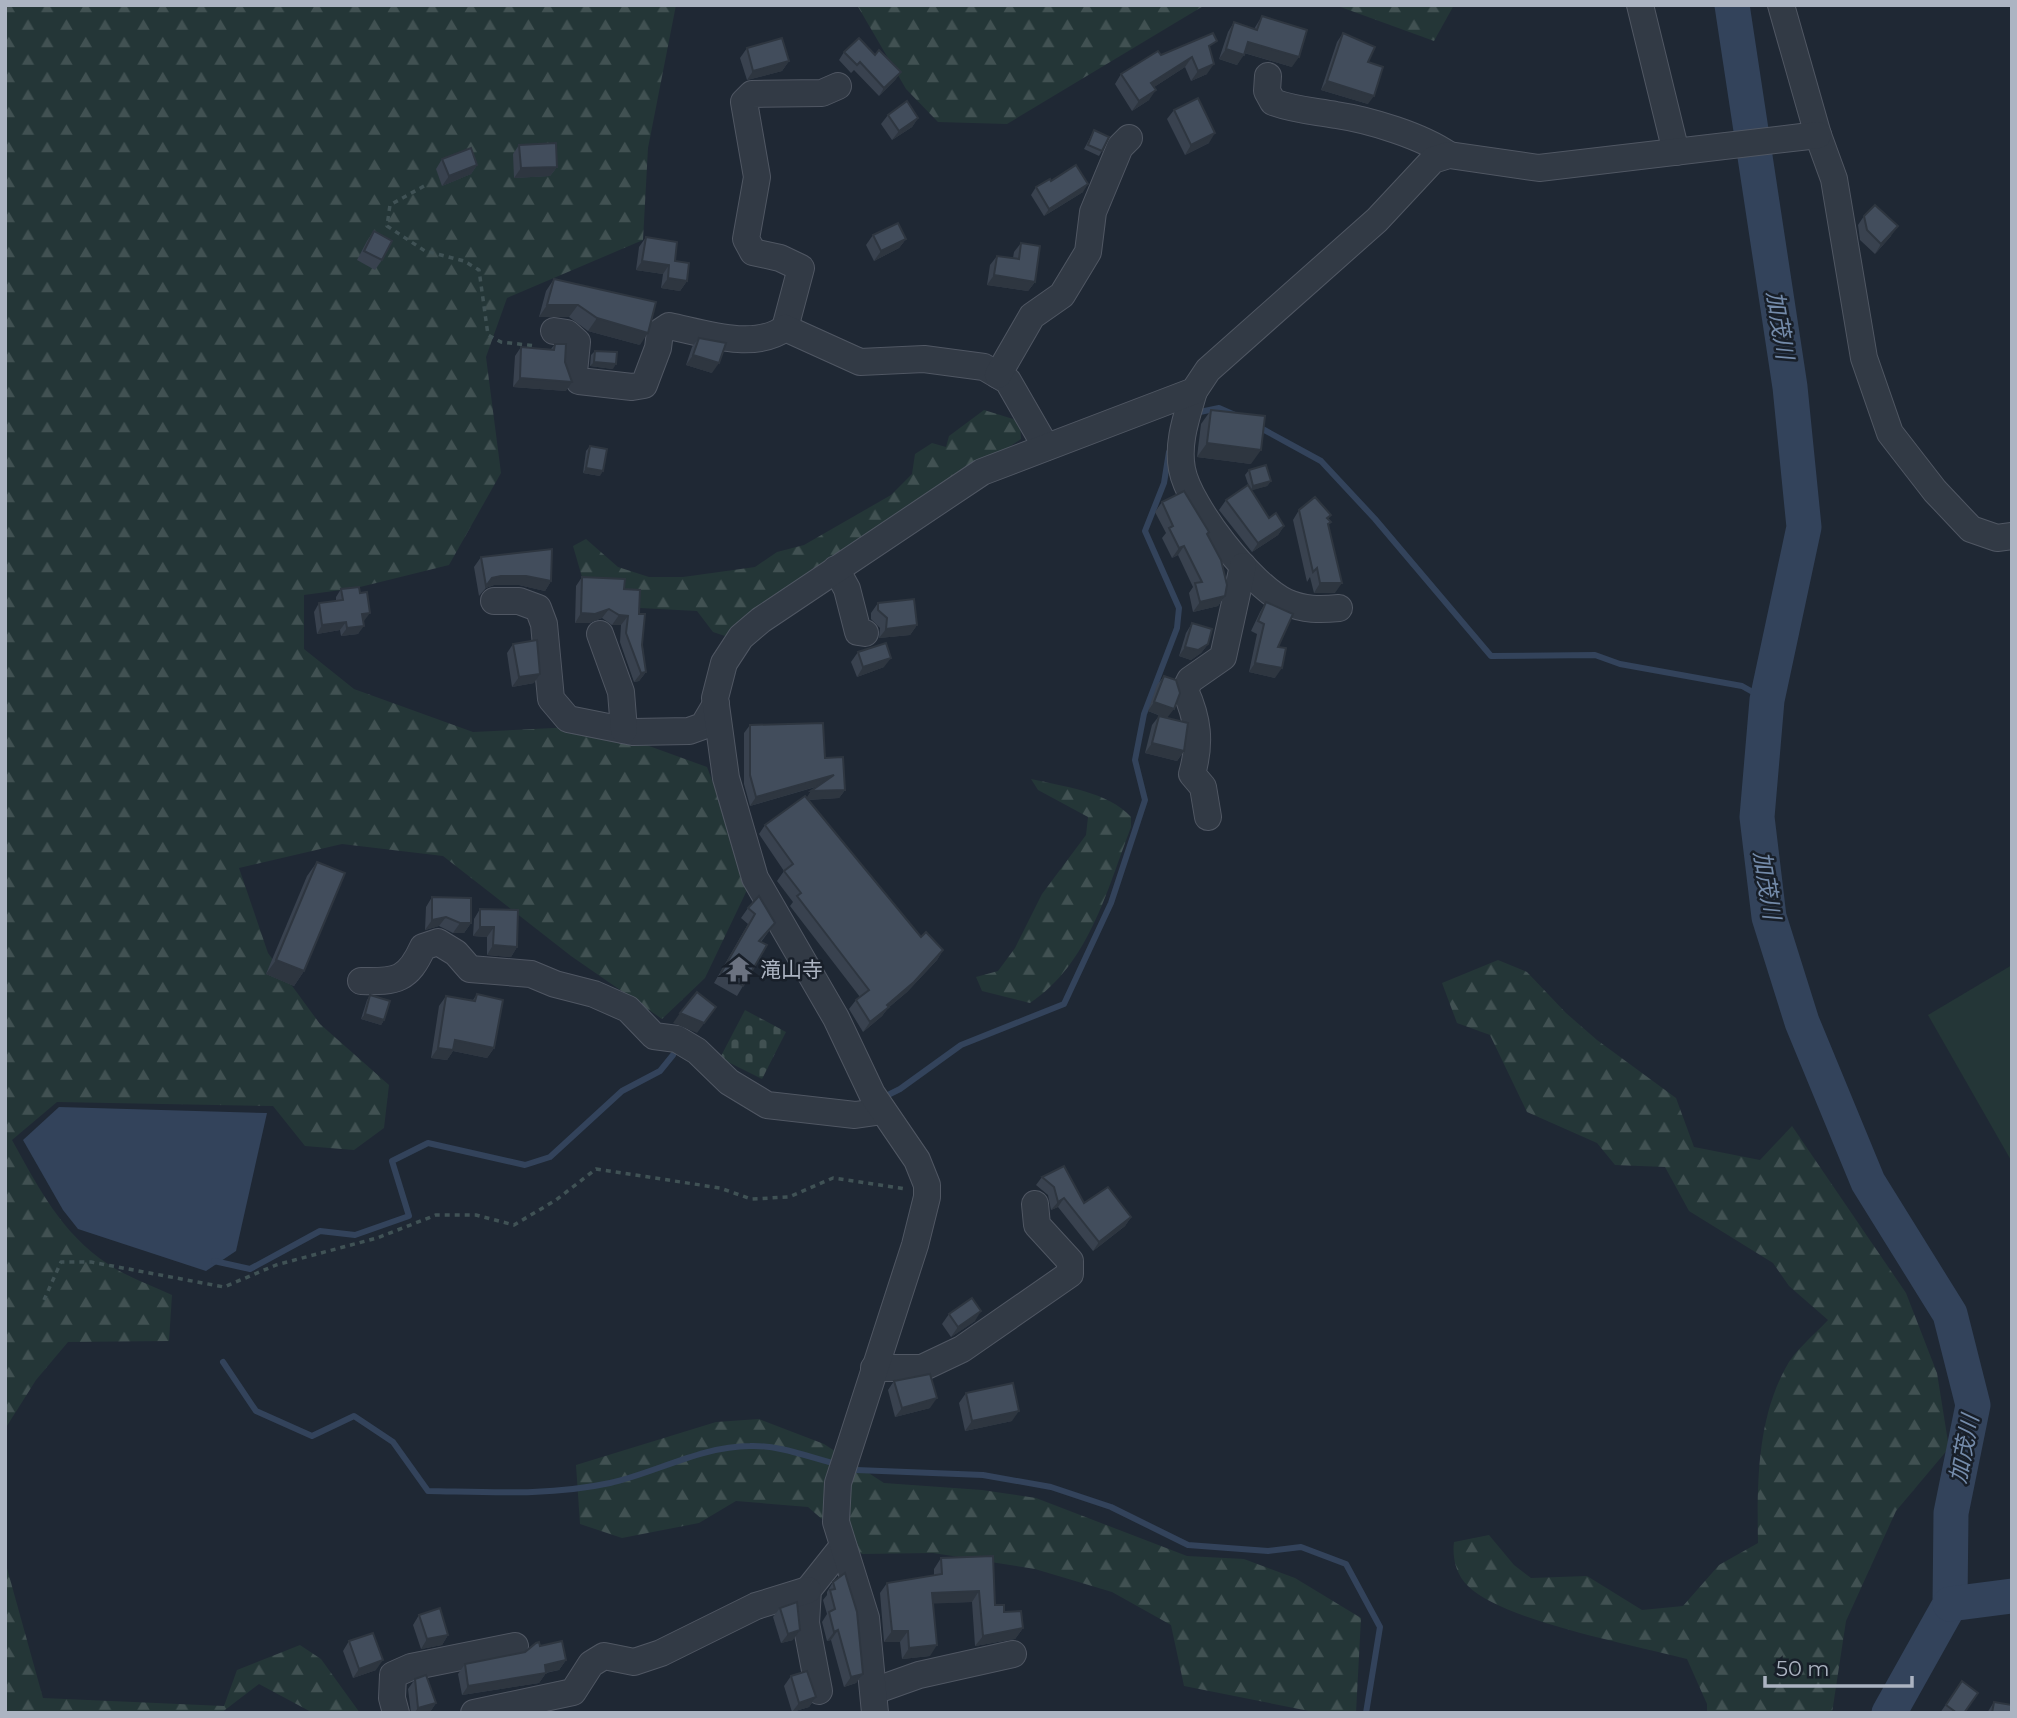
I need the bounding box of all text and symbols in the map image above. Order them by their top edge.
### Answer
water label: 加茂川 [1761,289,1800,364]
water label: 加茂川 [1748,849,1787,924]
temple icon: 滝山寺 [724,954,754,984]
place label: 滝山寺 [760,957,823,982]
water label: 加茂川 [1944,1410,1985,1486]
scale bar [1765,1644,1912,1688]
text: 50 m [1776,1656,1830,1681]

